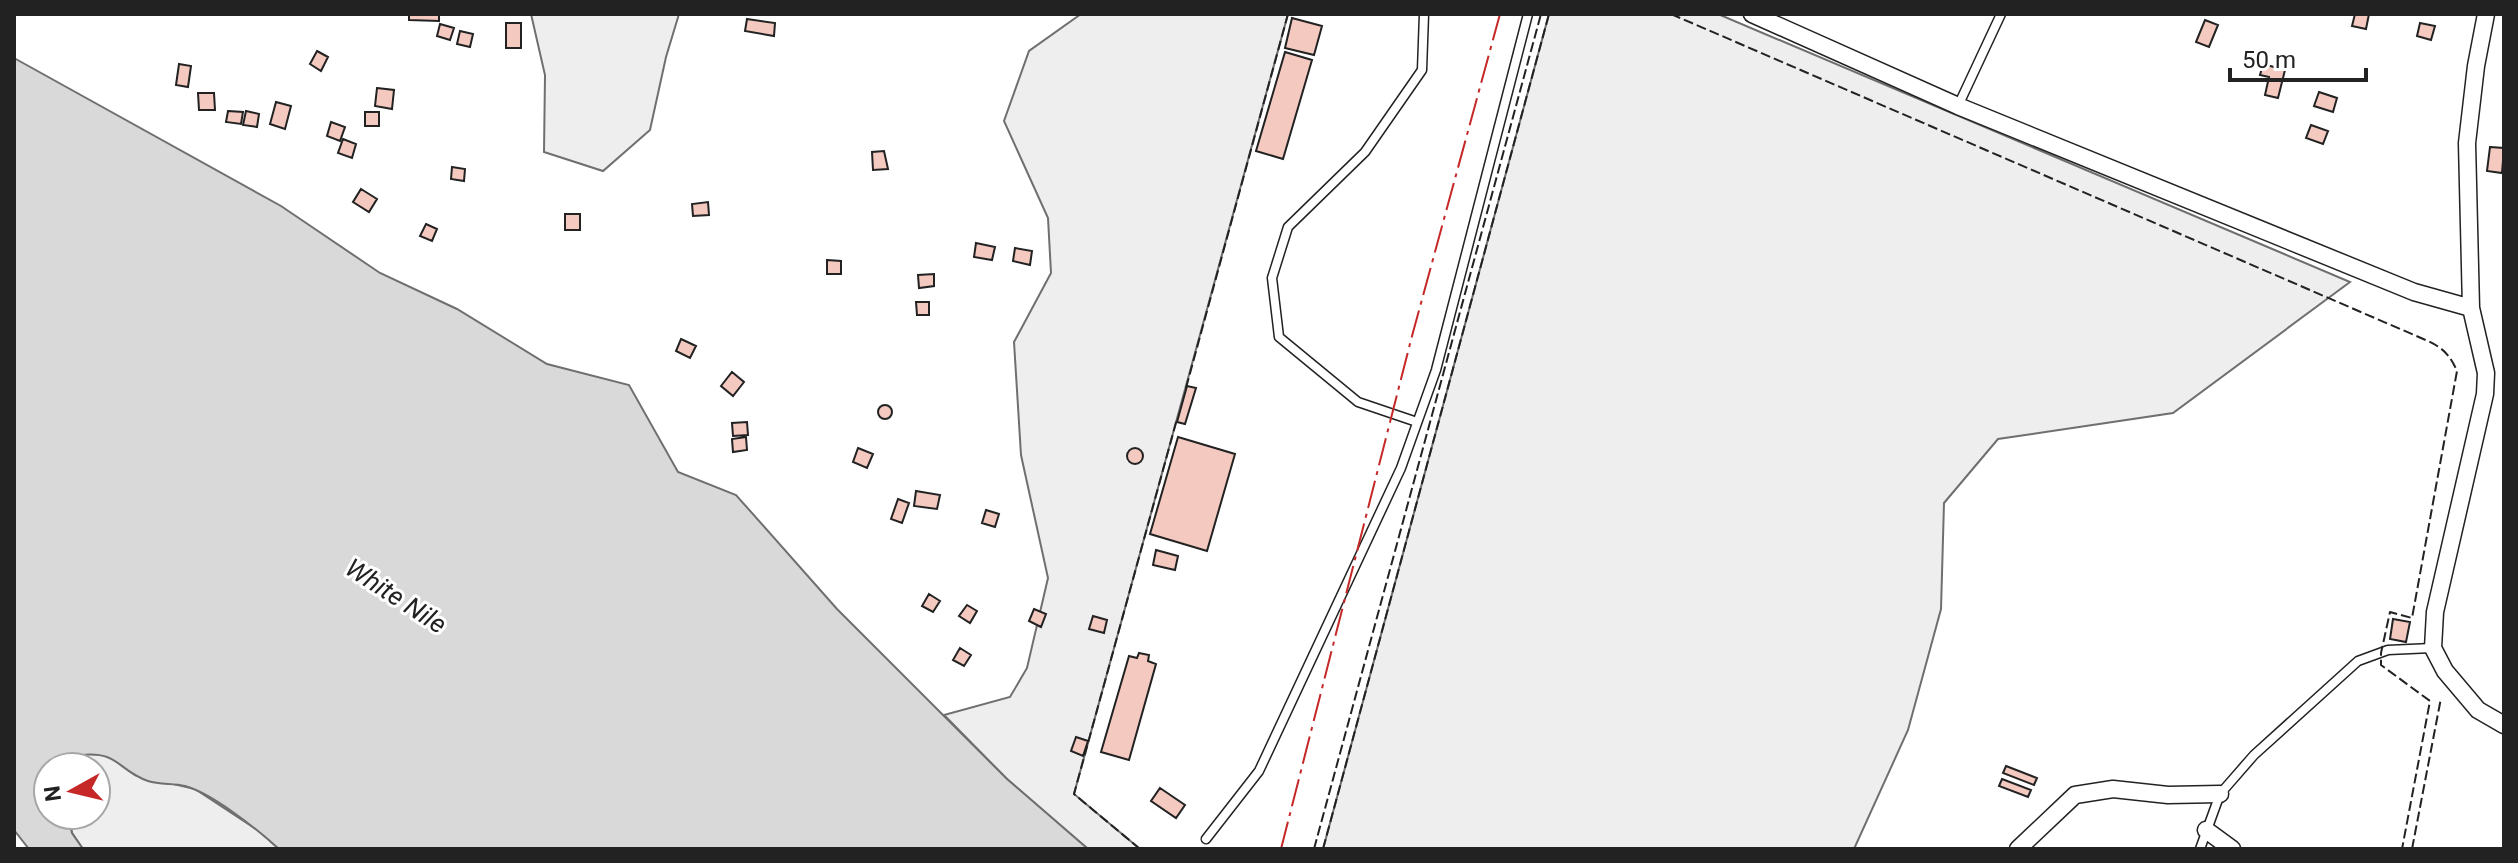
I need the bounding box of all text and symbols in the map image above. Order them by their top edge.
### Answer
scale bar [2230,32,2366,82]
text: 50 m [2242,46,2296,74]
water label: White Nile [340,552,452,640]
north arrow [32,751,112,831]
text: N [39,784,66,803]

